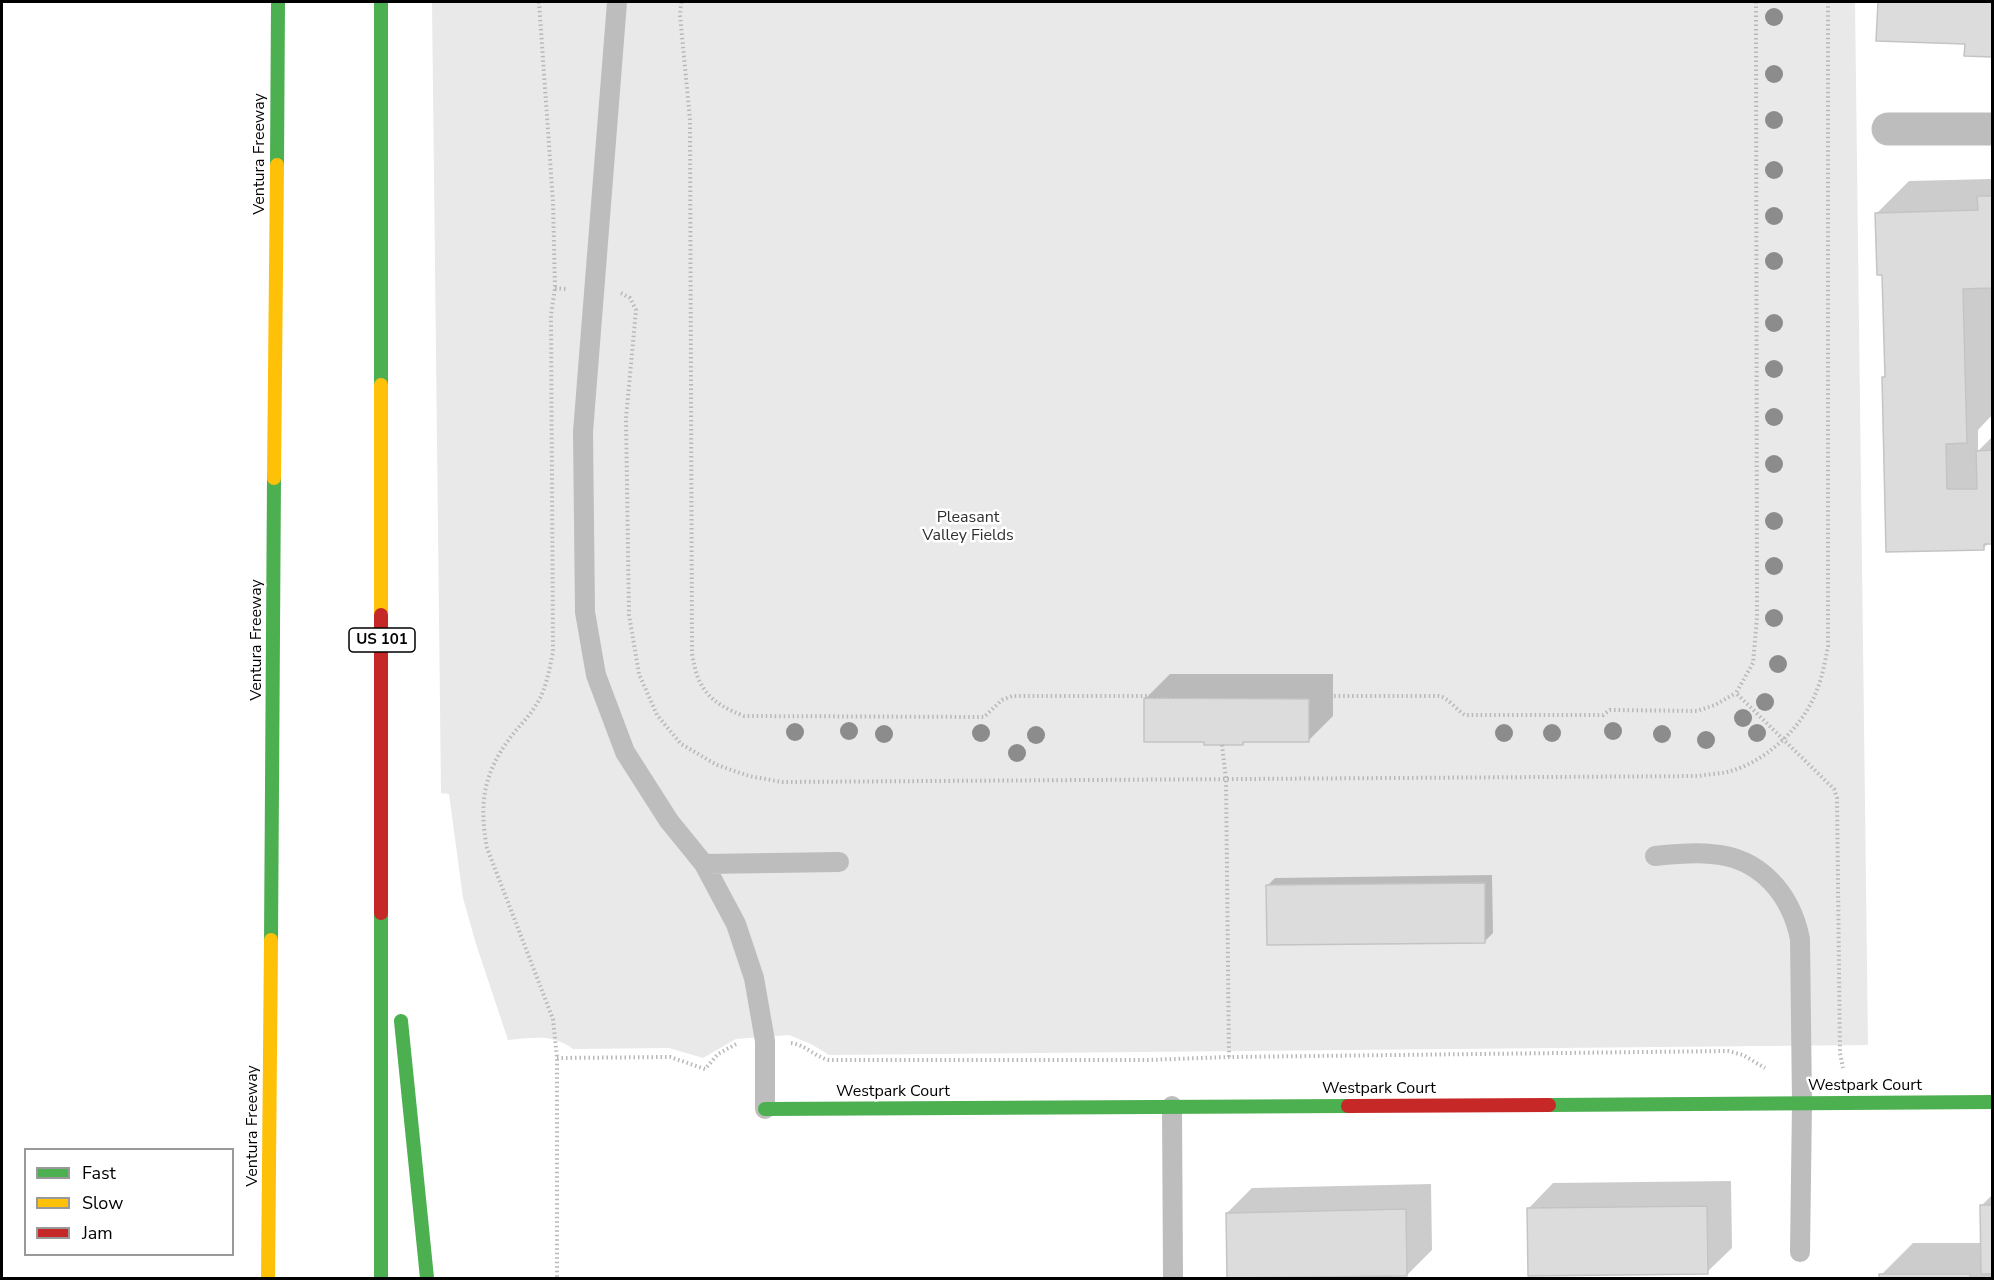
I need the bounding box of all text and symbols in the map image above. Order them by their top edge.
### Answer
street label: Ventura Freeway [250,93,270,215]
park label: Pleasant Valley Fields [922,508,1014,546]
street label: Ventura Freeway [247,579,267,701]
road number: US 101 [349,628,415,652]
street label: Ventura Freeway [243,1065,263,1187]
street label: Westpark Court [1808,1076,1922,1096]
street label: Westpark Court [1322,1079,1436,1099]
street label: Westpark Court [836,1082,950,1102]
legend [24,1148,234,1256]
text: Fast [82,1161,116,1185]
text: Slow [82,1191,123,1215]
text: Jam [82,1221,113,1245]

